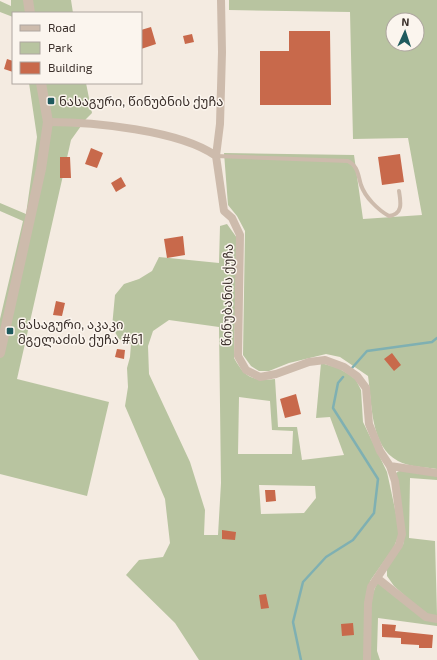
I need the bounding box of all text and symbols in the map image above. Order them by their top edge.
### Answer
legend [12,12,142,84]
north arrow [385,12,425,52]
text: N [401,15,410,28]
text: Road [48,20,76,34]
text: Park [48,40,73,54]
text: Building [48,60,93,74]
place label: ნასაგური, წინუბნის ქუჩა [59,93,223,109]
marker: ნასაგური, წინუბნის ქუჩა [46,96,56,106]
street label: წინუბანის ქუჩა [218,244,236,346]
place label: ნასაგური, აკაკი მგელაძის ქუჩა #61 [18,316,143,348]
marker: ნასაგური, აკაკი მგელაძის ქუჩა #61 [5,326,15,336]

